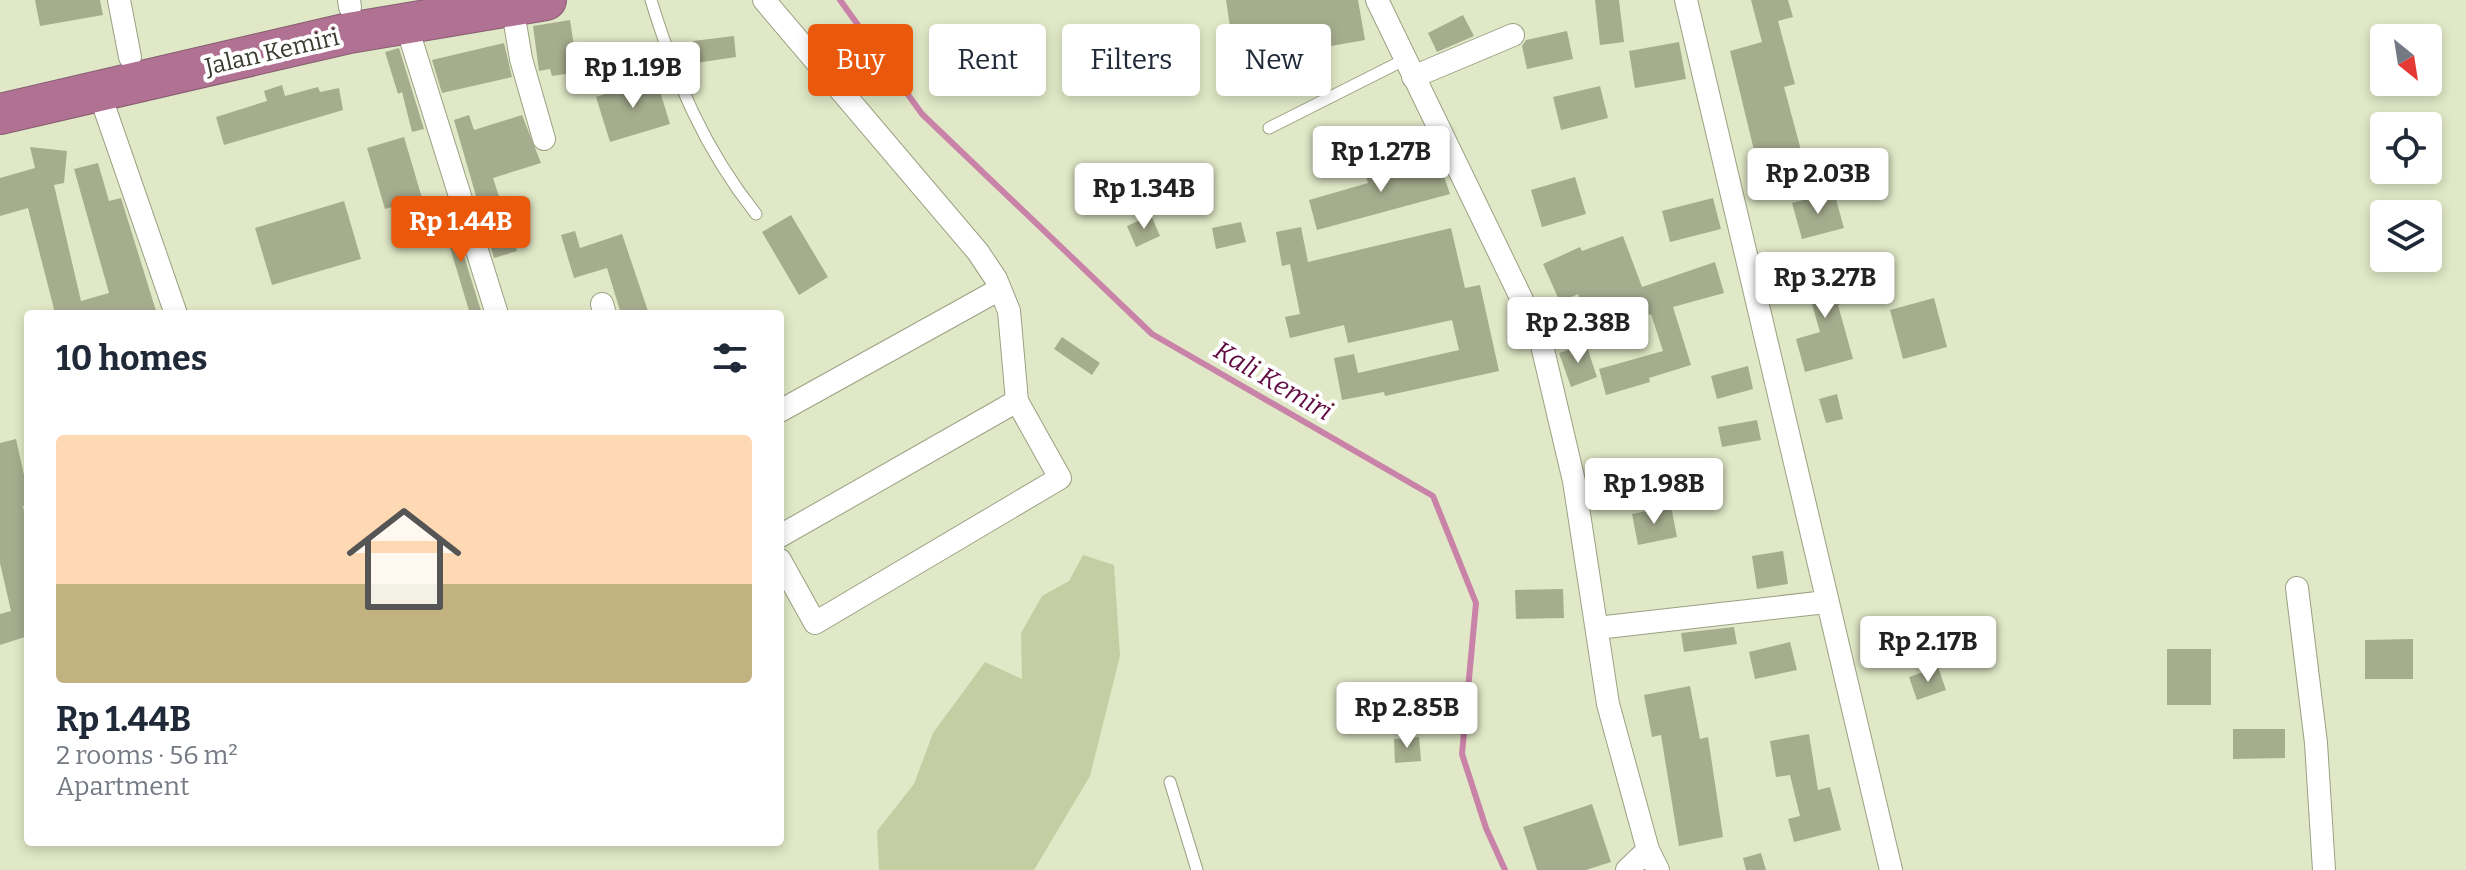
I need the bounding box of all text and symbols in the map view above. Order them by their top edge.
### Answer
street label: Jalan Kemiri [201,23,342,81]
chip: Buy [808,24,913,96]
chip: Rent [929,24,1046,96]
chip: Filters [1062,24,1200,96]
chip: New [1216,24,1331,96]
north arrow [2370,24,2442,96]
map controls [2370,24,2442,272]
pin: Rp 1.19B [550,42,716,110]
text: Rp 1.19B [584,52,682,83]
button: locate [2370,112,2442,184]
pin: Rp 1.27B [1298,126,1464,194]
text: Rp 1.27B [1331,136,1431,167]
pin: Rp 2.03B [1735,148,1901,216]
text: Rp 2.03B [1766,158,1870,189]
pin: Rp 1.34B [1061,163,1227,231]
text: Rp 1.34B [1093,173,1195,204]
pin: Rp 1.44B [378,196,544,264]
button: layers [2370,200,2442,272]
text: Rp 1.44B [409,206,513,237]
pin: Rp 3.27B [1742,252,1908,320]
text: Rp 3.27B [1773,262,1877,293]
pin: Rp 2.38B [1495,297,1661,365]
text: Rp 2.38B [1525,307,1631,338]
water label: Kali Kemiri [1208,335,1338,427]
icon: filters [708,336,752,380]
text: 10 homes [56,338,207,379]
pin: Rp 1.98B [1571,458,1737,526]
text: Rp 1.98B [1603,468,1705,499]
icon: home [332,487,476,631]
pin: Rp 2.17B [1845,616,2011,684]
text: Rp 2.17B [1878,626,1978,657]
pin: Rp 2.85B [1324,682,1490,750]
text: Rp 2.85B [1354,692,1460,723]
text: Rp 1.44B [56,699,191,740]
text: 2 rooms · 56 m² [56,740,238,771]
text: Apartment [56,771,189,802]

